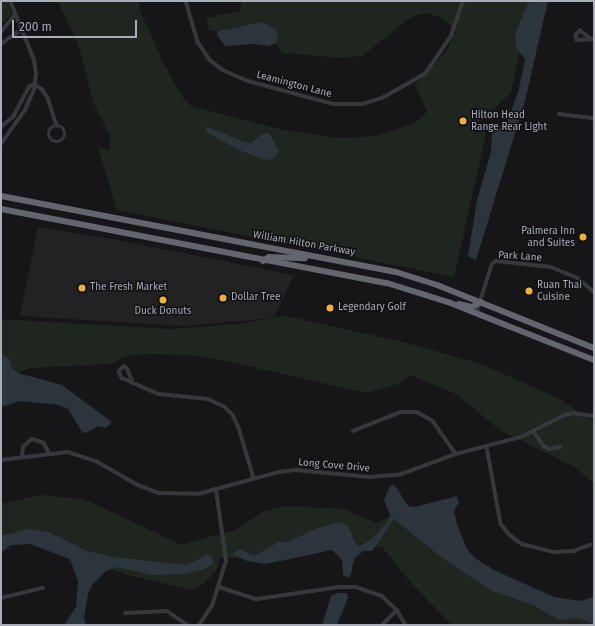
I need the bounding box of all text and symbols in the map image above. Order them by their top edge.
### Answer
scale bar [14,12,139,38]
text: 200 m [19,20,52,34]
street label: Leamington Lane [255,69,333,101]
place label: Hilton Head Range Rear Light [471,109,547,132]
marker: Hilton Head Range Rear Light [458,116,468,126]
place label: Palmera Inn and Suites [521,225,575,248]
street label: William Hilton Parkway [252,229,356,259]
marker: Palmera Inn and Suites [578,232,588,242]
street label: Park Lane [498,249,542,265]
place label: Ruan Thai Cuisine [537,279,582,302]
place label: The Fresh Market [90,282,167,294]
marker: The Fresh Market [77,283,87,293]
marker: Ruan Thai Cuisine [524,286,534,296]
place label: Dollar Tree [231,292,280,304]
marker: Dollar Tree [218,293,228,303]
marker: Duck Donuts [158,295,168,305]
place label: Legendary Golf [338,302,406,314]
marker: Legendary Golf [325,303,335,313]
place label: Duck Donuts [134,306,192,318]
street label: Long Cove Drive [298,457,370,475]

